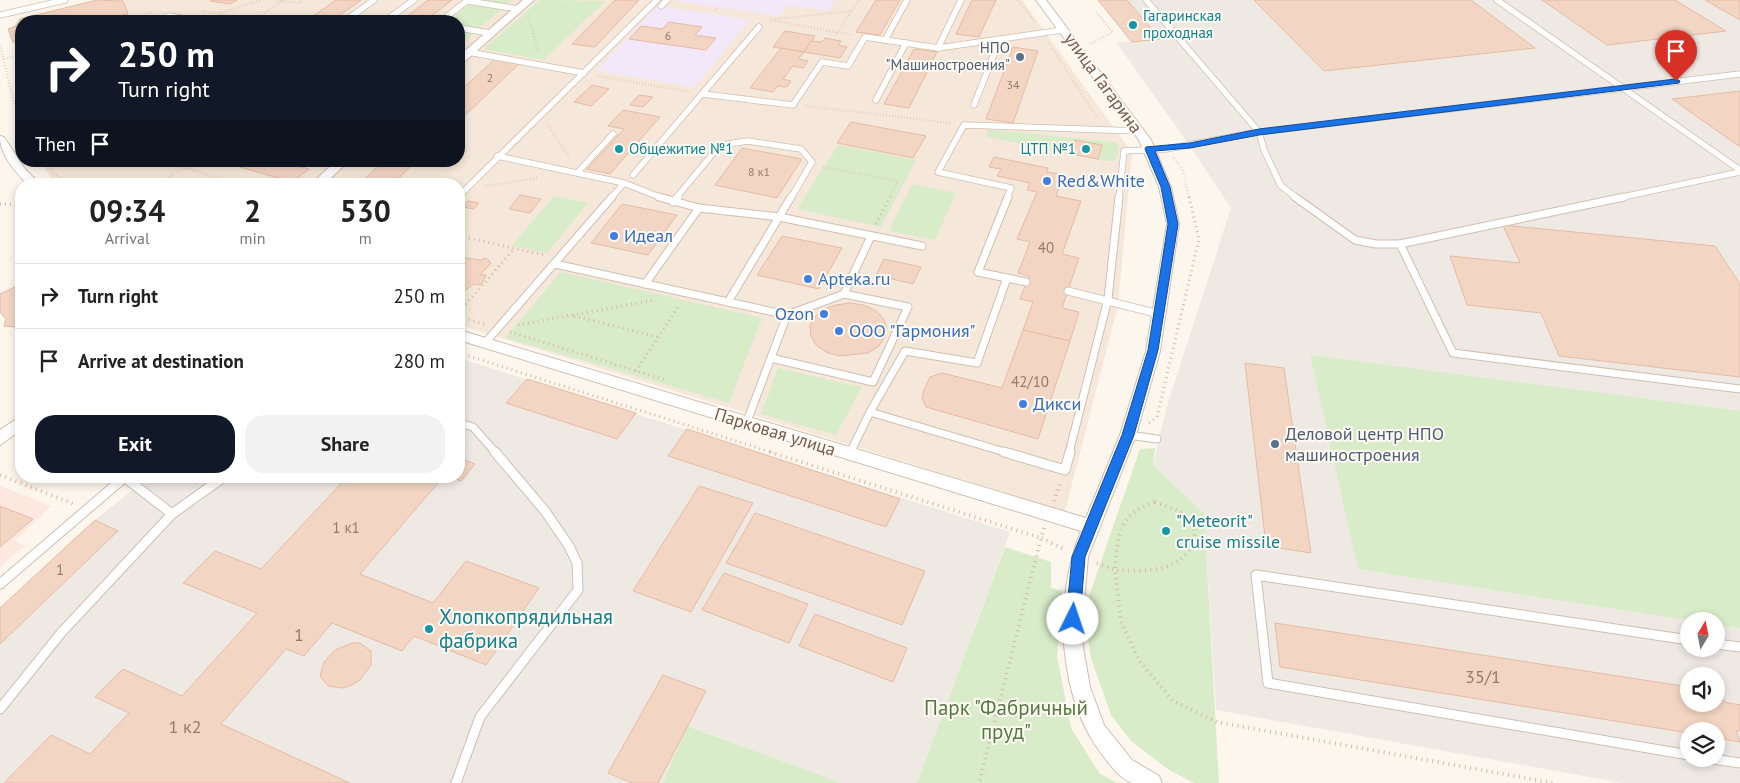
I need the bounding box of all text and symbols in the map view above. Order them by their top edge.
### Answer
place label: Гагаринская проходная [1143,6,1221,42]
marker: Гагаринская проходная [1127,19,1139,31]
house number: 6 [665,28,671,43]
street label: улица Гагарина [1059,28,1148,138]
pin [1655,30,1697,81]
text: 250 m [118,31,215,77]
icon: right [35,35,100,100]
icon: arrive [1662,37,1690,65]
place label: НПО "Машиностроения" [886,38,1010,74]
marker: НПО "Машиностроения" [1014,51,1026,63]
house number: 2 [487,70,493,85]
text: Turn right [118,75,210,103]
house number: 34 [1006,77,1020,92]
icon: arrive [86,130,114,158]
text: Then [35,132,76,156]
place label: Общежитие №1 [629,139,734,158]
place label: ЦТП №1 [1021,139,1076,158]
marker: Общежитие №1 [613,143,625,155]
marker: ЦТП №1 [1080,143,1092,155]
house number: 8 к1 [748,164,770,179]
place label: Red&White [1057,169,1145,192]
marker: Red&White [1041,175,1053,187]
text: 09:34 [89,191,165,230]
text: 2 [244,191,261,230]
text: 530 [340,191,391,230]
place label: Идеал [624,224,673,247]
text: Arrival [105,228,150,248]
text: min [240,228,266,248]
text: m [359,228,372,248]
marker: Идеал [608,230,620,242]
house number: 40 [1038,238,1054,257]
place label: Apteka.ru [818,267,891,290]
marker: Apteka.ru [802,273,814,285]
icon: right [35,282,63,310]
text: Turn right [78,284,158,308]
text: 250 m [393,284,445,308]
place label: Ozon [775,302,814,325]
marker: Ozon [818,308,830,320]
place label: ООО "Гармония" [849,319,976,342]
marker: ООО "Гармония" [833,325,845,337]
icon: arrive [35,347,63,375]
text: Arrive at destination [78,349,244,373]
text: 280 m [393,349,445,373]
house number: 42/10 [1011,372,1049,391]
place label: Дикси [1033,392,1081,415]
marker: Дикси [1017,398,1029,410]
street label: Парковая улица [712,402,839,461]
button: Exit [35,415,235,473]
button: Share [245,415,445,473]
place label: Деловой центр НПО машиностроения [1285,422,1444,466]
marker: Деловой центр НПО машиностроения [1269,438,1281,450]
place label: "Meteorit" cruise missile [1176,509,1280,553]
house number: 1 к1 [332,518,360,537]
marker: "Meteorit" cruise missile [1160,525,1172,537]
house number: 1 [56,560,64,579]
position arrow [1046,592,1098,644]
place label: Хлопкопрядильная фабрика [439,603,613,654]
north arrow [1680,612,1725,658]
map controls [1680,612,1725,767]
house number: 1 [294,623,304,646]
marker: Хлопкопрядильная фабрика [423,623,435,635]
house number: 35/1 [1465,665,1501,688]
button: sound [1680,667,1725,712]
park label: Парк "Фабричный пруд" [924,694,1088,745]
house number: 1 к2 [168,715,202,738]
button: layers [1680,722,1725,767]

